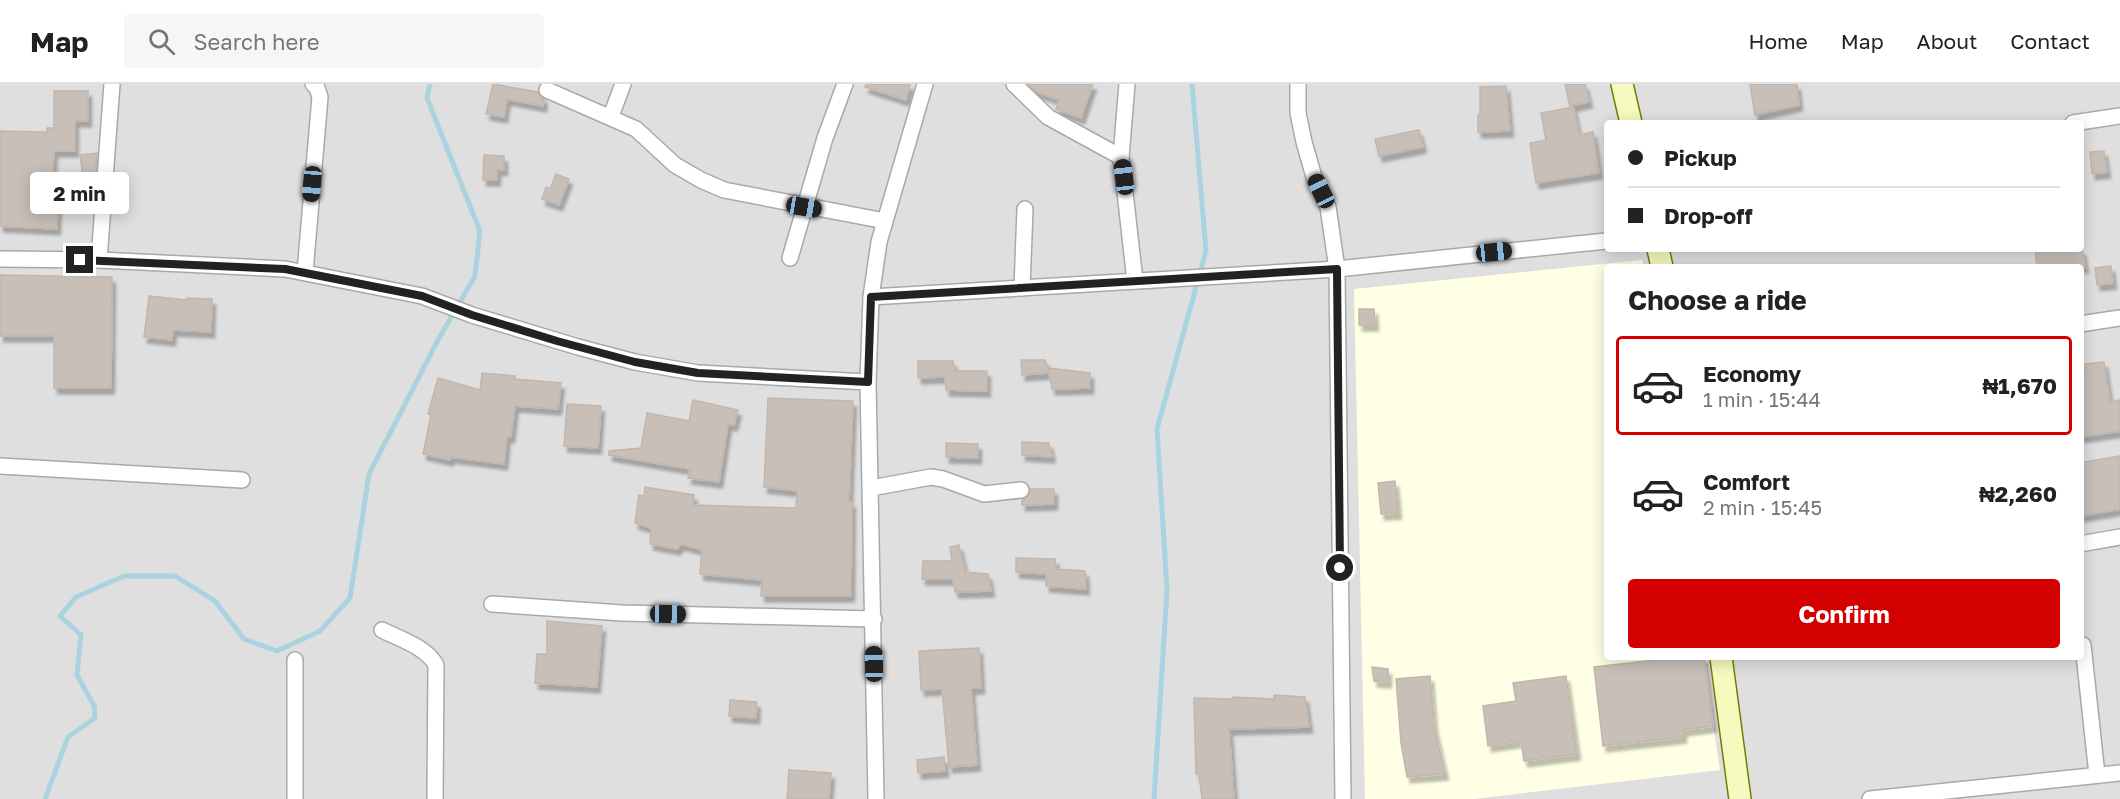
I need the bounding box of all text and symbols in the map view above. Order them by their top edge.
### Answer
search box [124,14,544,68]
text: Map [30,25,88,58]
icon: search [145,25,178,58]
text: Search here [193,28,319,55]
text: Home [1748,28,1808,54]
text: Map [1841,28,1884,54]
text: About [1917,28,1977,54]
text: Contact [2010,28,2090,54]
text: Pickup [1664,144,1737,171]
car [1113,158,1135,196]
car [301,165,323,203]
car [1305,171,1337,211]
callout: 2 min [31,173,130,215]
text: 2 min [53,181,106,205]
car [785,195,823,219]
text: Drop-off [1664,202,1753,229]
car [1475,241,1513,263]
route end [66,246,93,273]
text: Choose a ride [1628,284,1807,316]
icon: car [1631,359,1685,413]
text: Economy [1703,360,1801,387]
text: ₦1,670 [1982,372,2057,399]
text: 1 min · 15:44 [1703,387,1821,411]
icon: car [1631,467,1685,521]
text: Comfort [1703,468,1790,495]
text: ₦2,260 [1979,480,2057,507]
text: 2 min · 15:45 [1703,495,1822,519]
route start [1326,554,1353,581]
button: Confirm [1628,579,2060,648]
car [650,605,686,623]
car [865,646,883,682]

